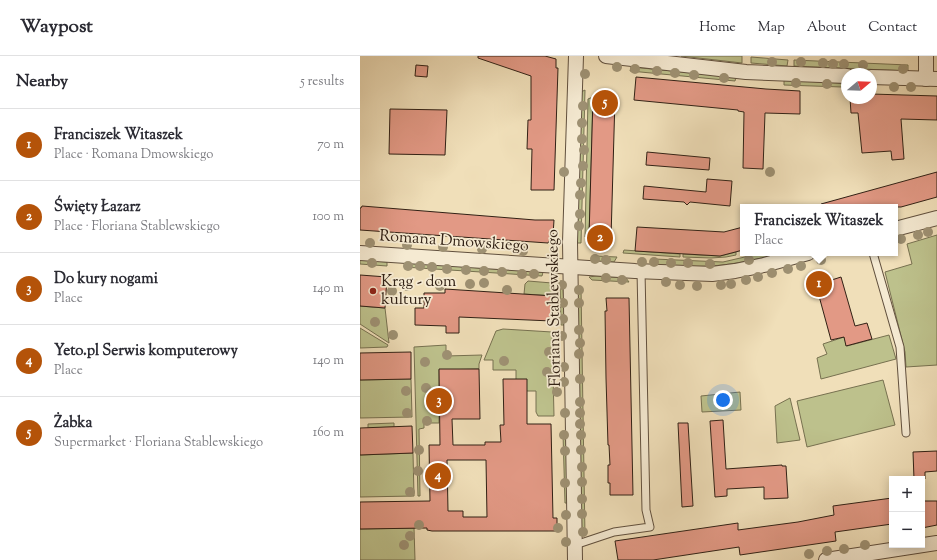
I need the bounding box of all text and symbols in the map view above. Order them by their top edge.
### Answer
text: Waypost [20,14,93,41]
text: Home [699,18,736,38]
text: Map [758,18,785,38]
text: About [807,18,846,38]
text: Contact [868,18,917,38]
north arrow [841,68,877,104]
text: Nearby [16,70,68,94]
text: 5 results [300,73,344,91]
pin: 5 [592,88,618,118]
text: Franciszek Witaszek [54,125,183,146]
text: 1 [27,136,31,154]
text: 70 m [317,136,344,154]
text: Place · Romana Dmowskiego [54,146,213,164]
text: Święty Łazarz [54,197,141,218]
popup [740,204,898,256]
text: 2 [26,208,32,226]
text: 100 m [312,208,344,226]
text: Franciszek Witaszek [755,211,883,232]
text: Place · Floriana Stablewskiego [54,218,220,236]
pin: 2 [587,223,613,253]
street label: Romana Dmowskiego [378,225,530,259]
street label: Floriana Stablewskiego [542,229,568,387]
text: Place [755,232,783,250]
text: Do kury nogami [54,269,158,290]
pin: 1 [806,269,832,299]
place label: Krąg - dom kultury [381,271,456,312]
text: 3 [26,280,32,298]
text: 140 m [313,280,344,298]
marker: Krąg - dom kultury [368,286,378,296]
text: Place [54,290,83,308]
text: Yeto.pl Serwis komputerowy [54,341,238,362]
text: 4 [26,352,32,370]
text: 140 m [313,352,344,370]
text: Place [54,362,83,380]
pin: 3 [426,386,452,416]
your location [713,390,733,410]
text: Żabka [54,413,92,434]
text: 5 [27,424,31,442]
text: 160 m [313,424,344,442]
text: Supermarket · Floriana Stablewskiego [54,434,263,452]
pin: 4 [425,461,451,491]
map controls [889,476,925,548]
button: + [889,476,925,512]
button: − [889,512,925,548]

